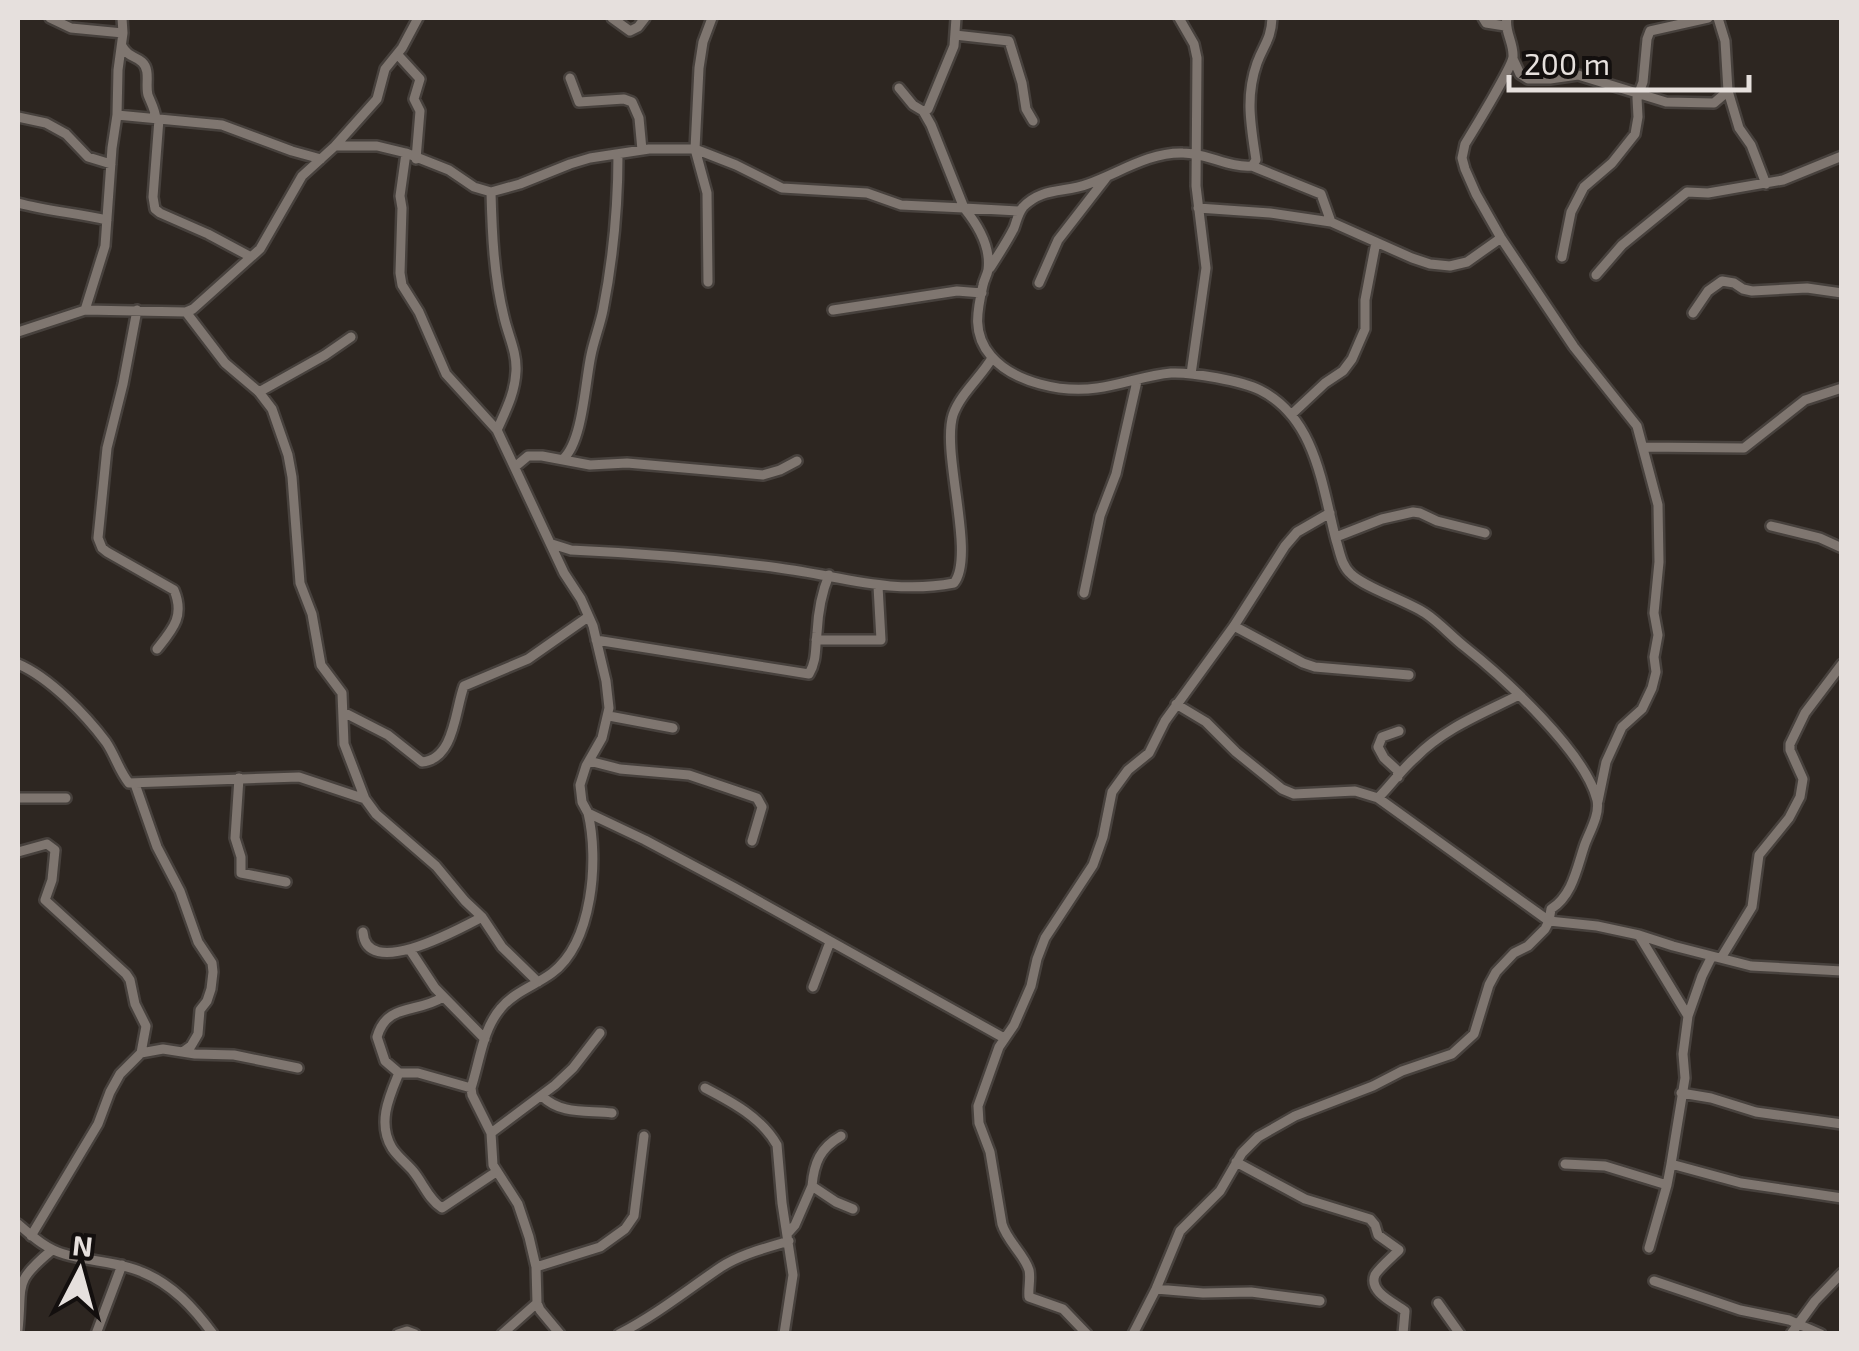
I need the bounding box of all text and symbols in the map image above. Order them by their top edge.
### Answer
scale bar [1509,30,1749,92]
text: 200 m [1524,45,1610,81]
north arrow [30,1221,130,1321]
text: N [71,1227,95,1263]

